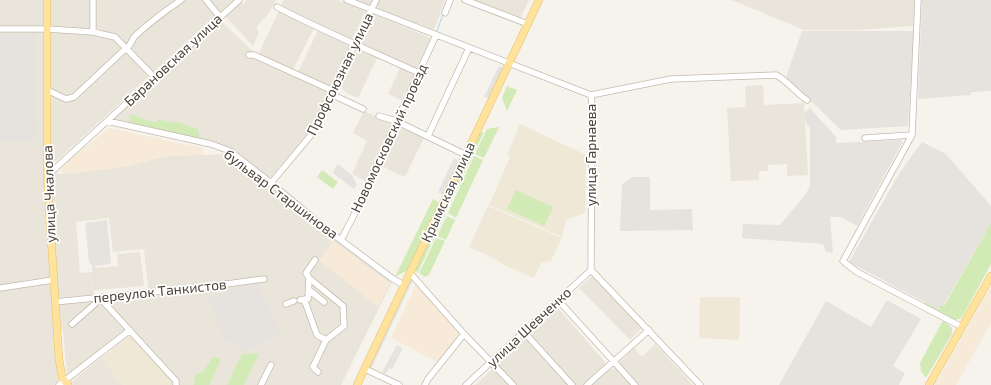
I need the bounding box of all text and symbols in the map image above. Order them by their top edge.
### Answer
street label: Барановская улица [120,10,225,109]
street label: Профсоюзная улица [303,10,377,138]
street label: Новомосковский проезд [347,61,431,215]
street label: улица Гарнаева [582,104,599,206]
street label: Крымская улица [417,139,478,245]
street label: улица Чкалова [38,145,59,243]
street label: бульвар Старшинова [221,145,342,242]
street label: переулок Танкистов [92,275,227,306]
street label: улица Шевченко [483,283,574,370]

